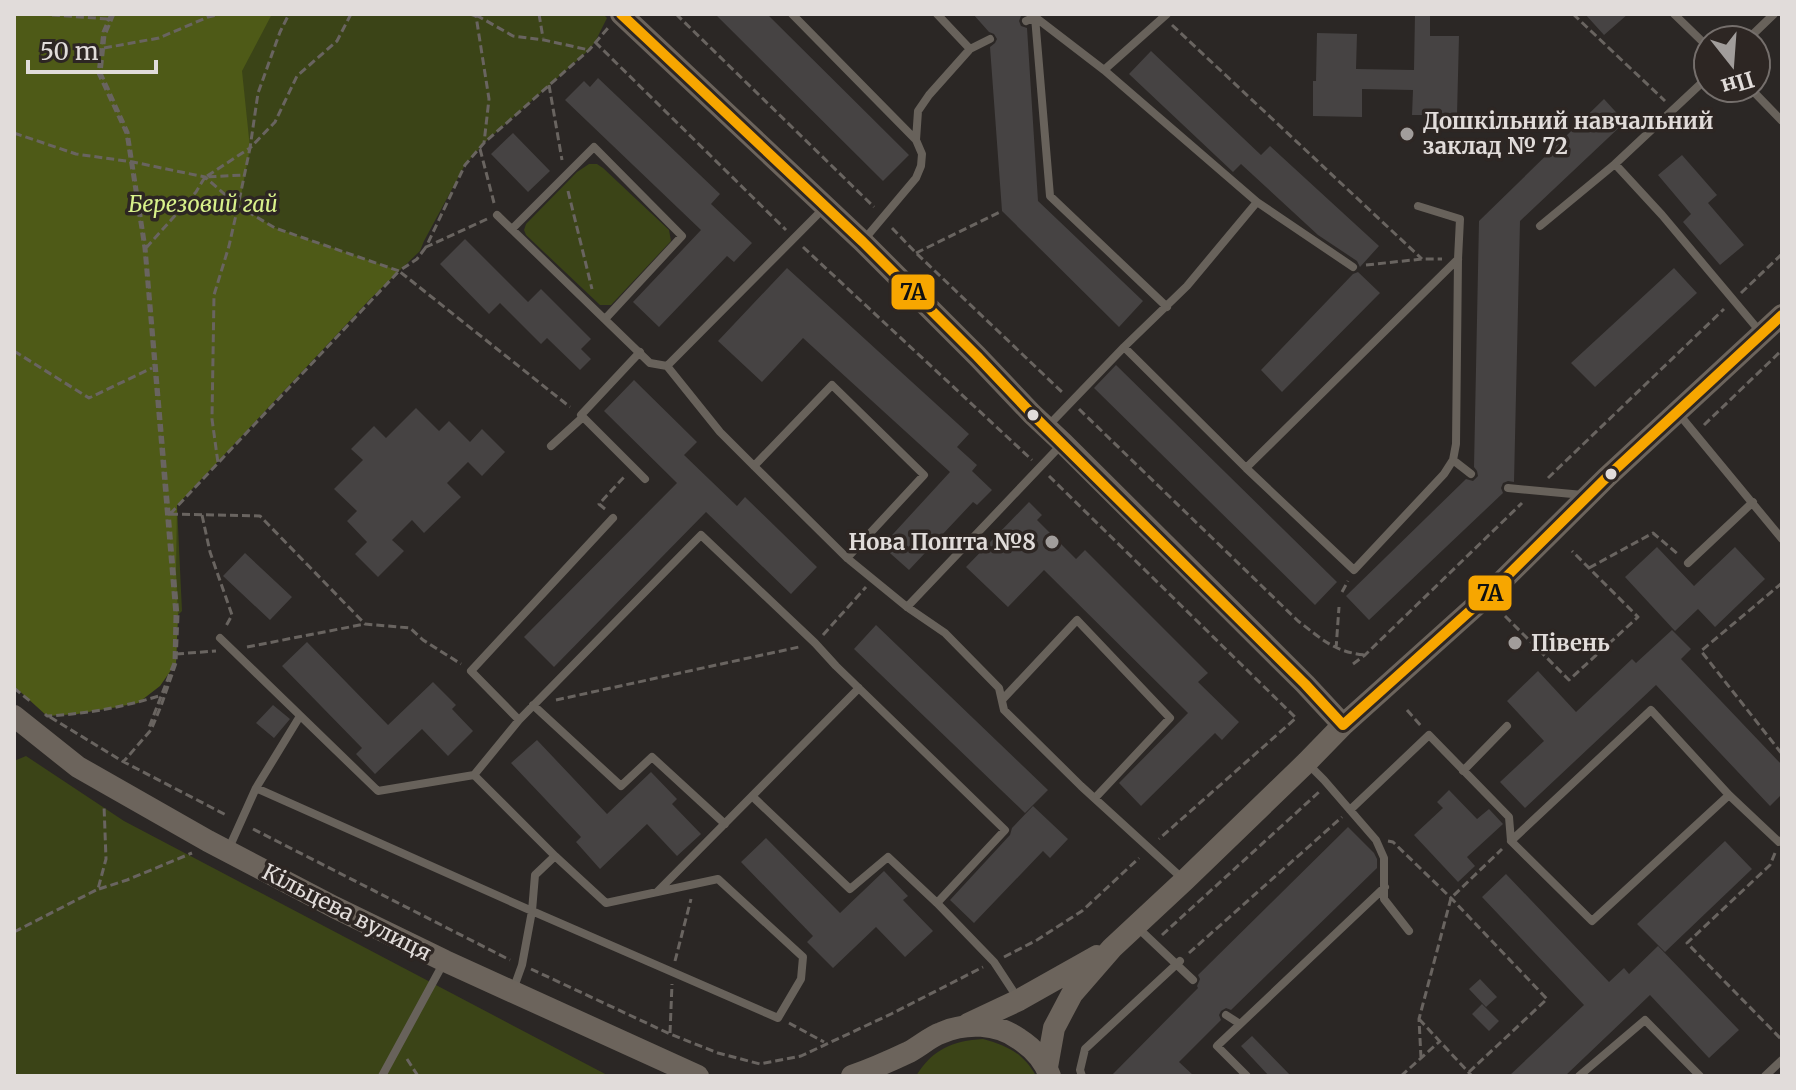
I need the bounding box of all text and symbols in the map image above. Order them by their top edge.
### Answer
scale bar [28,24,156,74]
north arrow [1692,24,1772,104]
text: 50 m [40,36,99,67]
text: Пн [1718,65,1758,101]
place label: Дошкільний навчальний заклад № 72 [1423,107,1714,160]
marker: Дошкільний навчальний заклад № 72 [1398,125,1416,143]
park label: Березовий гай [128,190,278,218]
line badge: 7А [890,273,936,311]
text: 7А [900,278,927,306]
unlabelled marker [1025,407,1041,423]
unlabelled marker [1603,466,1619,482]
place label: Нова Пошта №8 [849,528,1036,556]
marker: Нова Пошта №8 [1043,533,1061,551]
line badge: 7А [1467,574,1513,612]
text: 7А [1477,579,1504,607]
place label: Півень [1531,629,1610,657]
marker: Півень [1506,634,1524,652]
street label: Кільцева вулиця [258,857,436,967]

